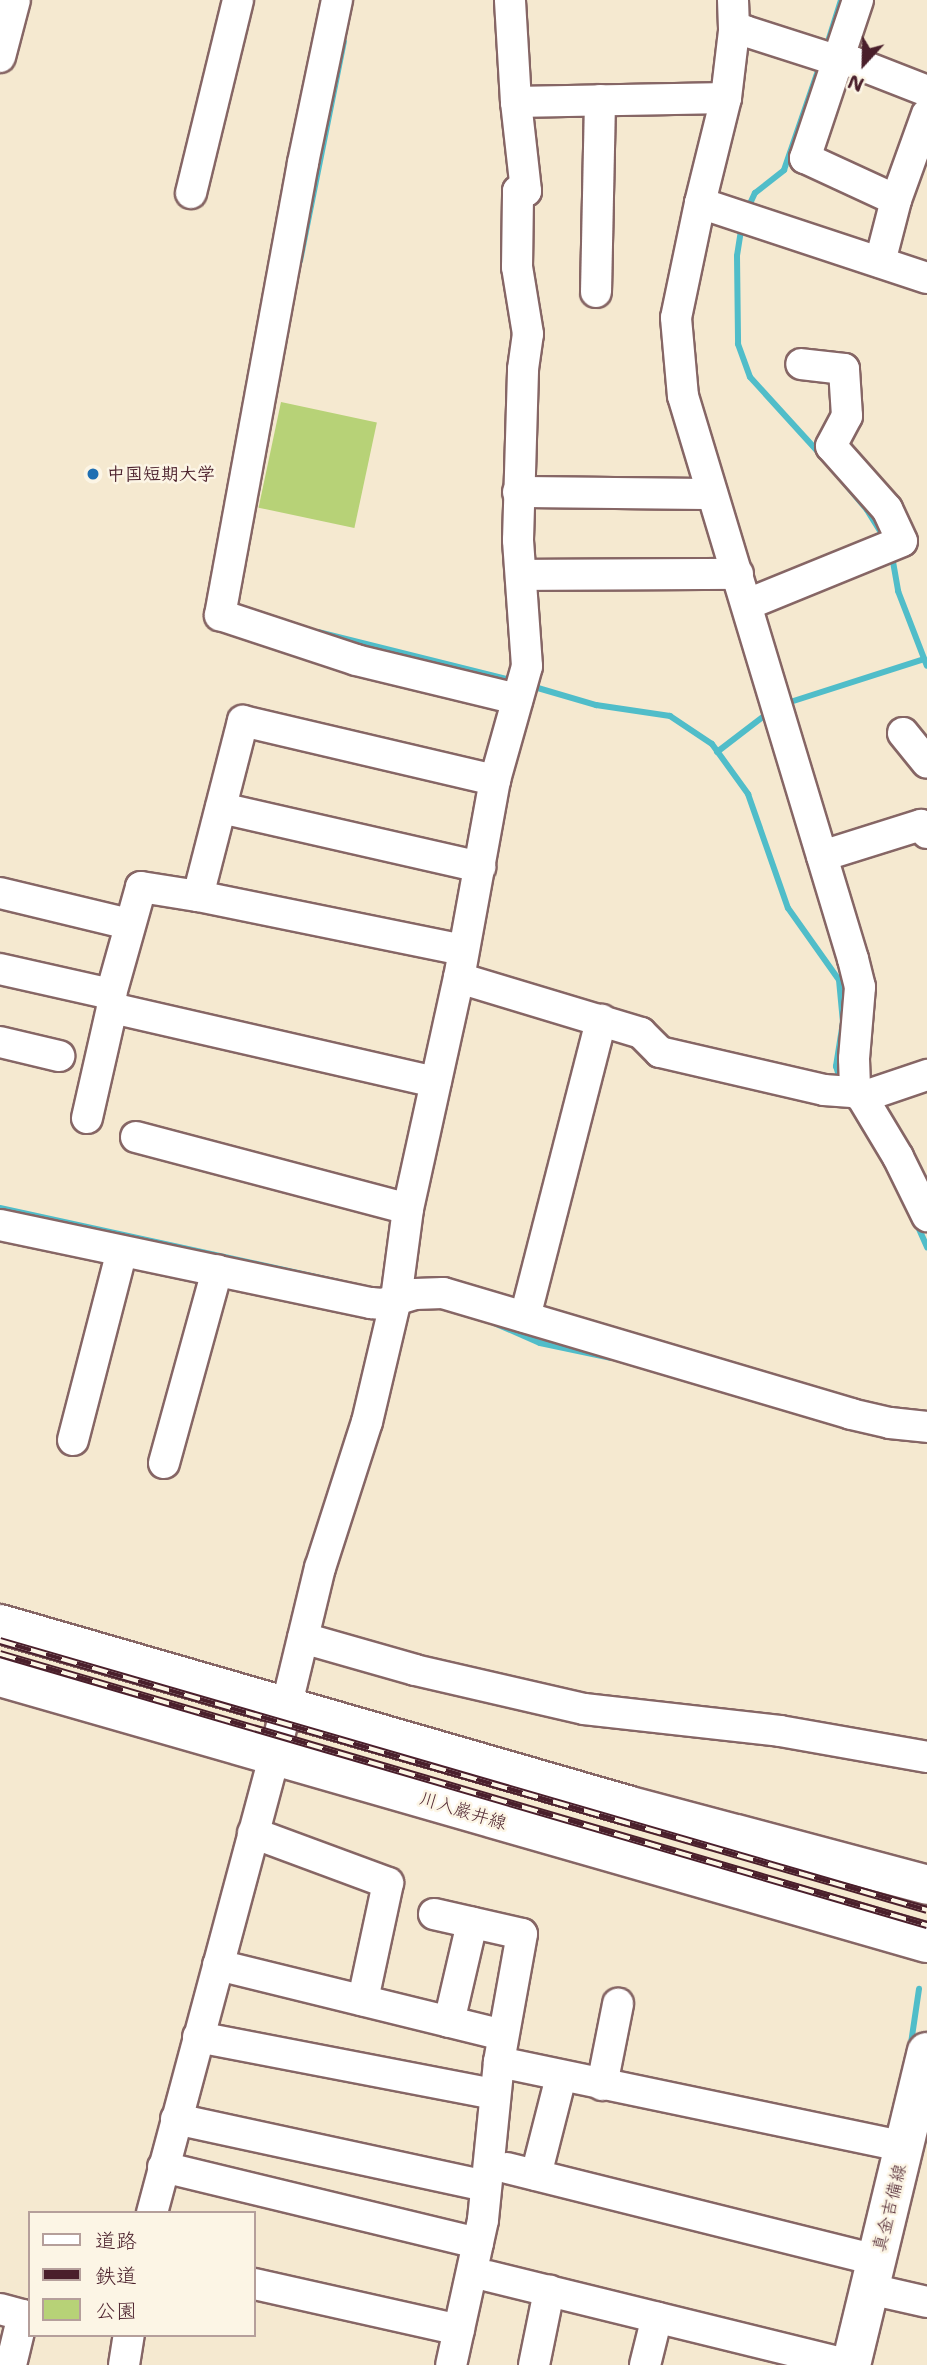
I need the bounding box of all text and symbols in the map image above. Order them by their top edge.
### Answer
north arrow [829,28,899,98]
text: N [844,69,868,97]
place label: 中国短期大学 [107,463,215,485]
marker: 中国短期大学 [85,466,101,482]
street label: 川入巌井線 [417,1788,509,1834]
street label: 真金吉備線 [869,2162,911,2254]
legend [28,2211,256,2337]
text: 道路 [95,2227,137,2255]
text: 鉄道 [95,2262,137,2290]
text: 公園 [95,2297,137,2325]

